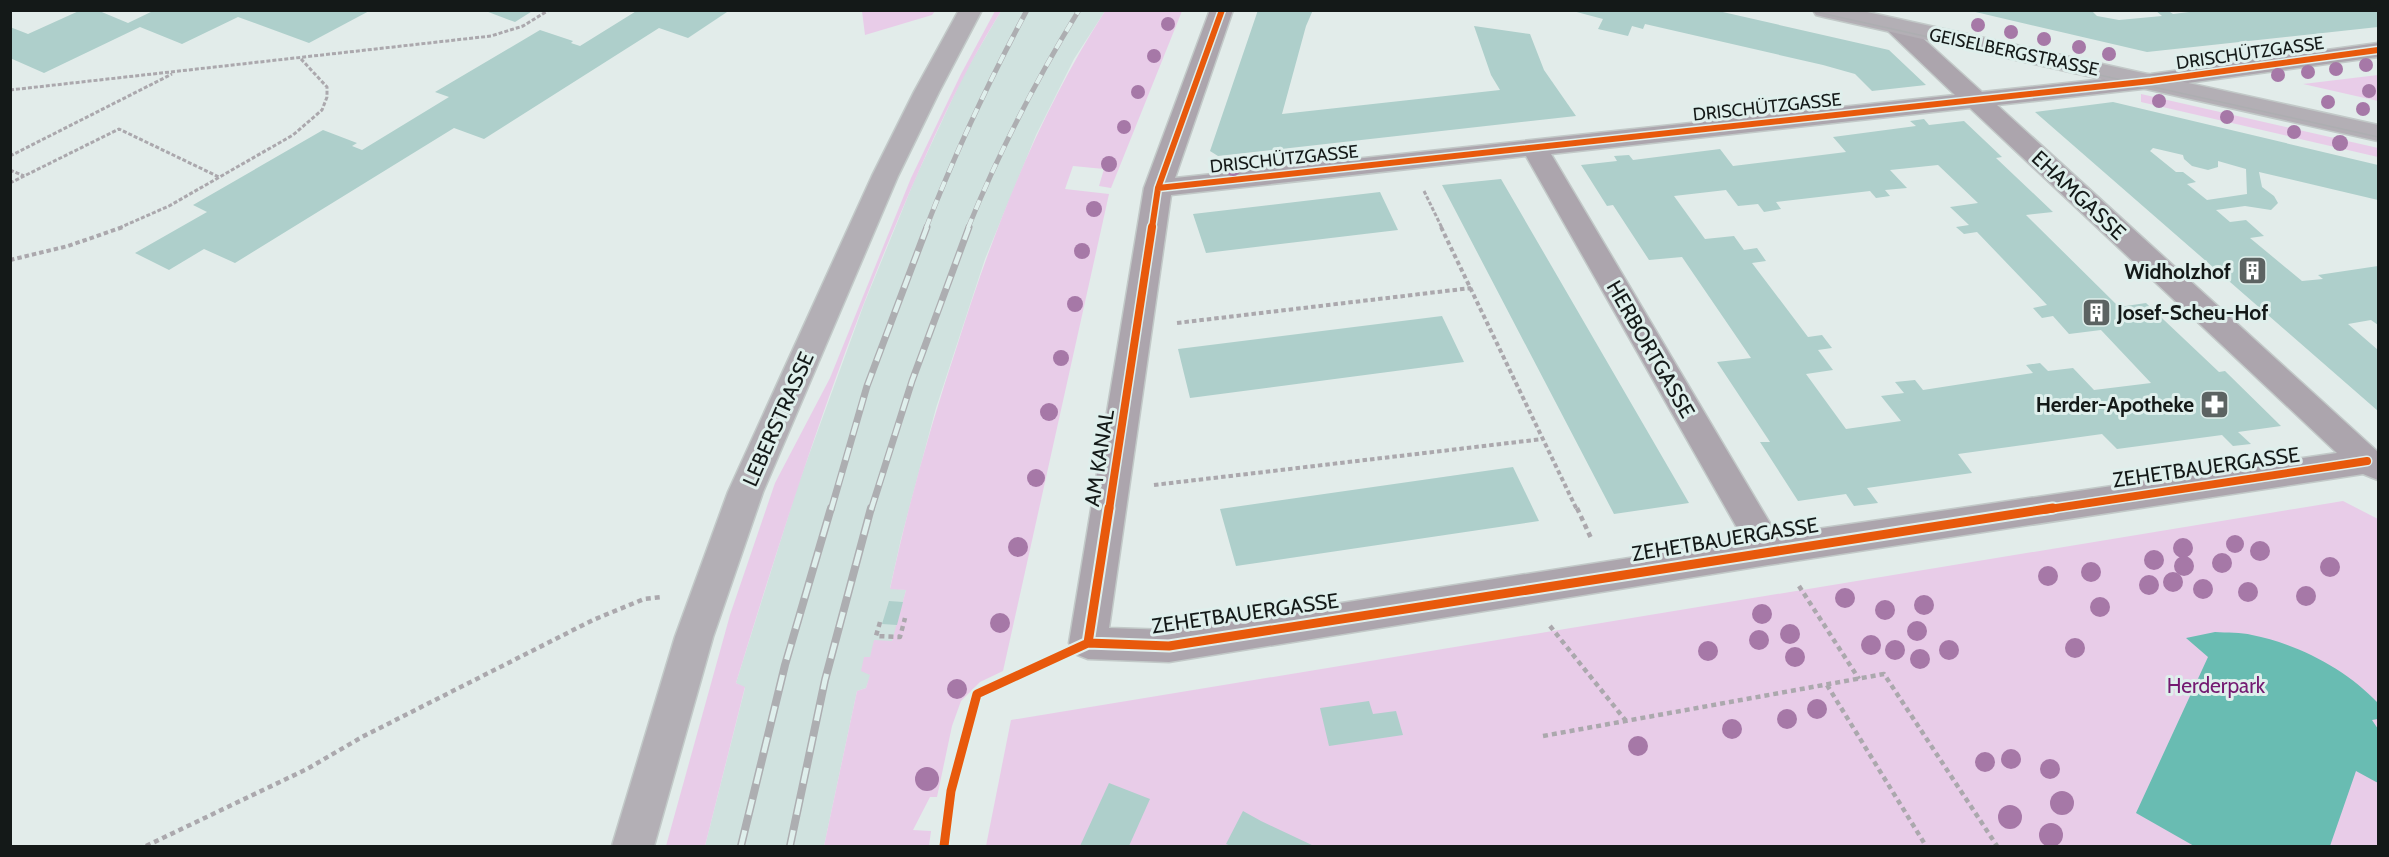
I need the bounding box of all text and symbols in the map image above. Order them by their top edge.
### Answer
street label: GEISELBERGSTRASSE [1927,23,2101,81]
street label: DRISCHÜTZGASSE [2175,32,2325,74]
street label: DRISCHÜTZGASSE [1692,88,1842,126]
street label: DRISCHÜTZGASSE [1209,140,1359,178]
street label: EHAMGASSE [2027,145,2131,245]
building icon: Widholzhof [2236,255,2268,287]
place label: Widholzhof [2124,259,2231,284]
street label: HERBORTGASSE [1602,276,1700,422]
building icon: Josef-Scheu-Hof [2080,296,2112,328]
place label: Josef-Scheu-Hof [2116,300,2268,325]
street label: LEBERSTRASSE [737,348,819,490]
pharmacy icon: Herder-Apotheke [2199,388,2231,420]
place label: Herder-Apotheke [2036,392,2194,417]
street label: AM KANAL [1079,407,1119,508]
street label: ZEHETBAUERGASSE [2111,441,2301,493]
street label: ZEHETBAUERGASSE [1630,512,1820,566]
street label: ZEHETBAUERGASSE [1150,587,1340,639]
park label: Herderpark [2167,673,2266,698]

